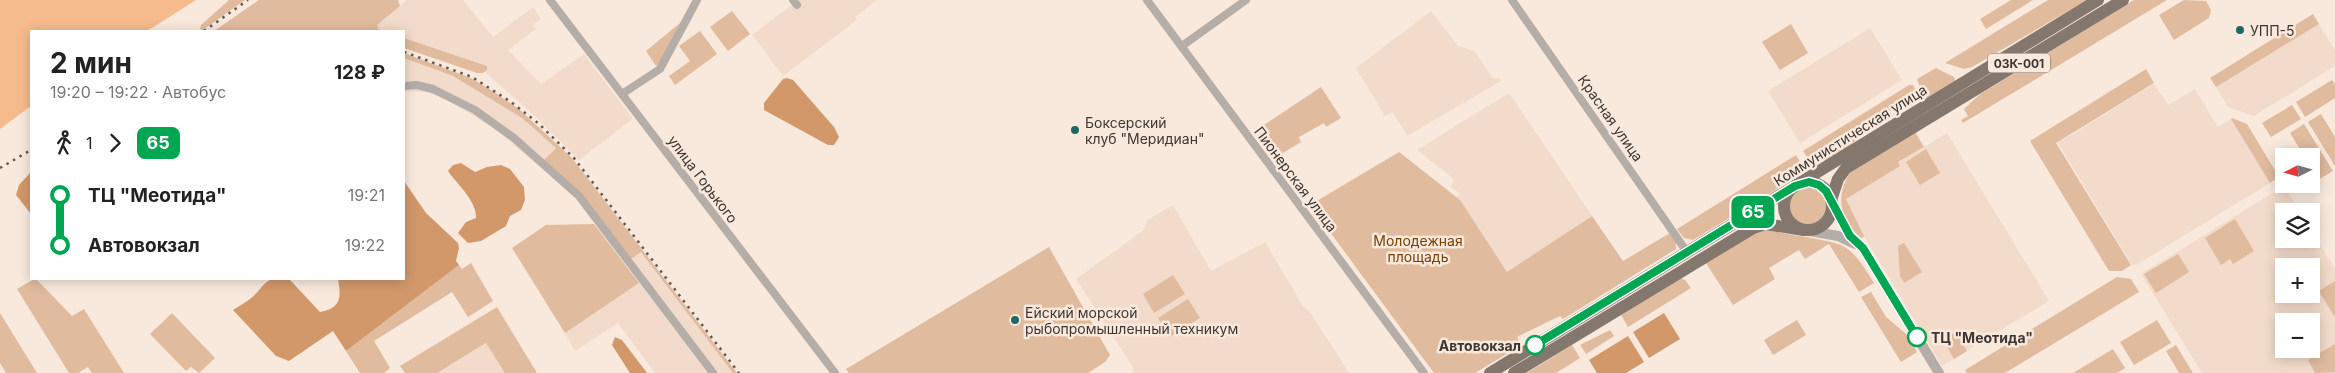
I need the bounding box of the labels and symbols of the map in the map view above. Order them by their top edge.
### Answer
place label: УПП-5 [2250,22,2295,39]
marker: УПП-5 [2234,24,2246,36]
road number: 03К-001 [1988,54,2050,72]
street label: Красная улица [1575,72,1647,164]
street label: Коммунистическая улица [1770,81,1930,189]
place label: Боксерский клуб "Меридиан" [1085,114,1204,147]
street label: Пионерская улица [1251,123,1341,235]
marker: Боксерский клуб "Меридиан" [1069,124,1081,136]
street label: улица Горького [664,132,742,226]
north arrow [2275,148,2320,192]
line badge: 65 [1730,196,1776,228]
park label: Молодежная площадь [1373,232,1463,265]
place label: Ейский морской рыбопромышленный техникум [1025,304,1238,337]
marker: Ейский морской рыбопромышленный техникум [1009,314,1021,326]
marker: ТЦ "Меотида" [1907,327,1927,347]
place label: ТЦ "Меотида" [1931,329,2033,346]
marker: Автовокзал [1525,335,1545,355]
place label: Автовокзал [1439,337,1521,354]

